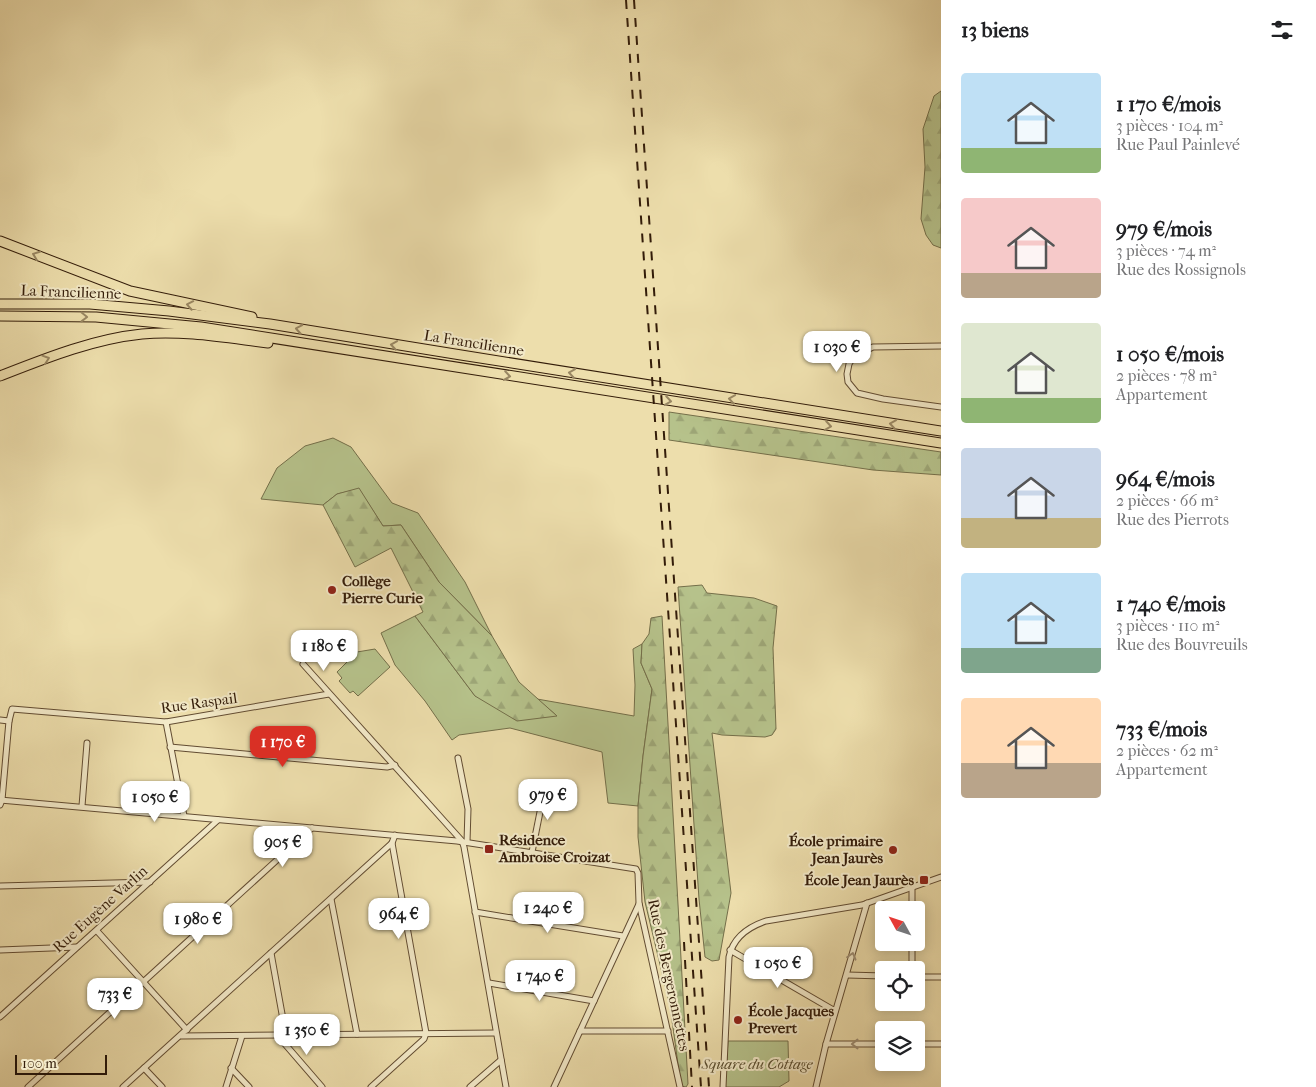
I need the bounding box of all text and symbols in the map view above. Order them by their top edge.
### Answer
icon: filters [1268,16,1296,44]
text: 13 biens [961,18,1029,42]
text: 1 170 €/mois [1116,92,1221,116]
icon: home [1001,93,1061,153]
text: 3 pièces · 104 m² [1116,116,1223,135]
text: Rue Paul Painlevé [1116,135,1240,154]
text: 979 €/mois [1116,217,1212,241]
icon: home [1001,218,1061,278]
text: 3 pièces · 74 m² [1116,241,1216,260]
one-way arrow [32,251,41,261]
text: Rue des Rossignols [1116,260,1246,279]
street label: La Francilienne [20,281,122,303]
one-way arrow [186,300,195,310]
one-way arrow [80,312,88,322]
one-way arrow [295,324,304,334]
street label: La Francilienne [423,326,526,360]
pin: 1 030 € [791,330,883,373]
text: 1 030 € [814,337,860,356]
one-way arrow [390,340,398,350]
text: 1 050 €/mois [1116,342,1224,366]
icon: home [1001,343,1061,403]
one-way arrow [41,355,50,365]
text: 2 pièces · 78 m² [1116,366,1217,385]
one-way arrow [567,368,575,379]
one-way arrow [503,370,512,380]
text: Appartement [1116,385,1208,404]
one-way arrow [728,394,737,404]
one-way arrow [663,395,672,405]
one-way arrow [888,419,896,430]
one-way arrow [824,421,833,431]
text: 964 €/mois [1116,467,1215,491]
icon: home [1001,468,1061,528]
text: 2 pièces · 66 m² [1116,491,1218,510]
text: Rue des Pierrots [1116,510,1229,529]
place label: Collège Pierre Curie [342,572,423,607]
marker: Collège Pierre Curie [326,584,338,596]
text: 1 740 €/mois [1116,592,1225,616]
icon: home [1001,593,1061,653]
text: 3 pièces · 110 m² [1116,616,1220,635]
pin: 1 180 € [278,630,370,672]
text: Rue des Bouvreuils [1116,635,1248,654]
text: 1 180 € [302,636,346,655]
street label: Rue Raspail [160,689,238,717]
text: 733 €/mois [1116,717,1207,741]
icon: home [1001,718,1061,778]
pin: 1 170 € [237,726,329,768]
text: 1 170 € [261,732,305,751]
text: 2 pièces · 62 m² [1116,741,1218,760]
text: Appartement [1116,760,1208,779]
pin: 979 € [513,778,583,821]
pin: 1 050 € [109,780,201,823]
text: 979 € [529,785,567,804]
text: 1 050 € [132,787,178,806]
pin: 905 € [248,826,318,868]
place label: Résidence Ambroise Croizat [498,831,611,866]
text: 905 € [264,832,302,851]
place label: École primaire Jean Jaurès [789,832,884,867]
marker: Résidence Ambroise Croizat [483,843,495,855]
marker: École primaire Jean Jaurès [887,844,899,856]
street label: Rue Eugène Varlin [49,862,151,956]
place label: École Jean Jaurès [805,871,914,889]
marker: École Jean Jaurès [918,874,930,886]
pin: 1 240 € [502,892,594,934]
street label: Rue des Bergeronnettes [644,897,694,1053]
pin: 964 € [364,898,434,940]
text: 1 240 € [524,898,572,917]
north arrow [875,901,925,951]
map controls [875,901,925,1071]
pin: 1 980 € [152,902,244,945]
text: 964 € [379,904,419,923]
text: 1 980 € [174,909,222,928]
pin: 1 050 € [732,946,824,989]
one-way arrow [847,952,857,960]
text: 1 050 € [755,953,801,972]
pin: 1 740 € [494,960,586,1002]
button: locate [875,961,925,1011]
text: 1 740 € [516,966,564,985]
pin: 733 € [80,978,150,1020]
text: 733 € [98,984,132,1003]
place label: École Jacques Prevert [748,1002,834,1037]
pin: 1 350 € [261,1014,353,1056]
marker: École Jacques Prevert [732,1014,744,1026]
text: 1 350 € [285,1020,329,1039]
button: layers [875,1021,925,1071]
one-way arrow [850,1039,858,1049]
scale bar [15,1052,108,1075]
text: 100 m [22,1055,57,1072]
park label: Square du Cottage [700,1055,814,1073]

